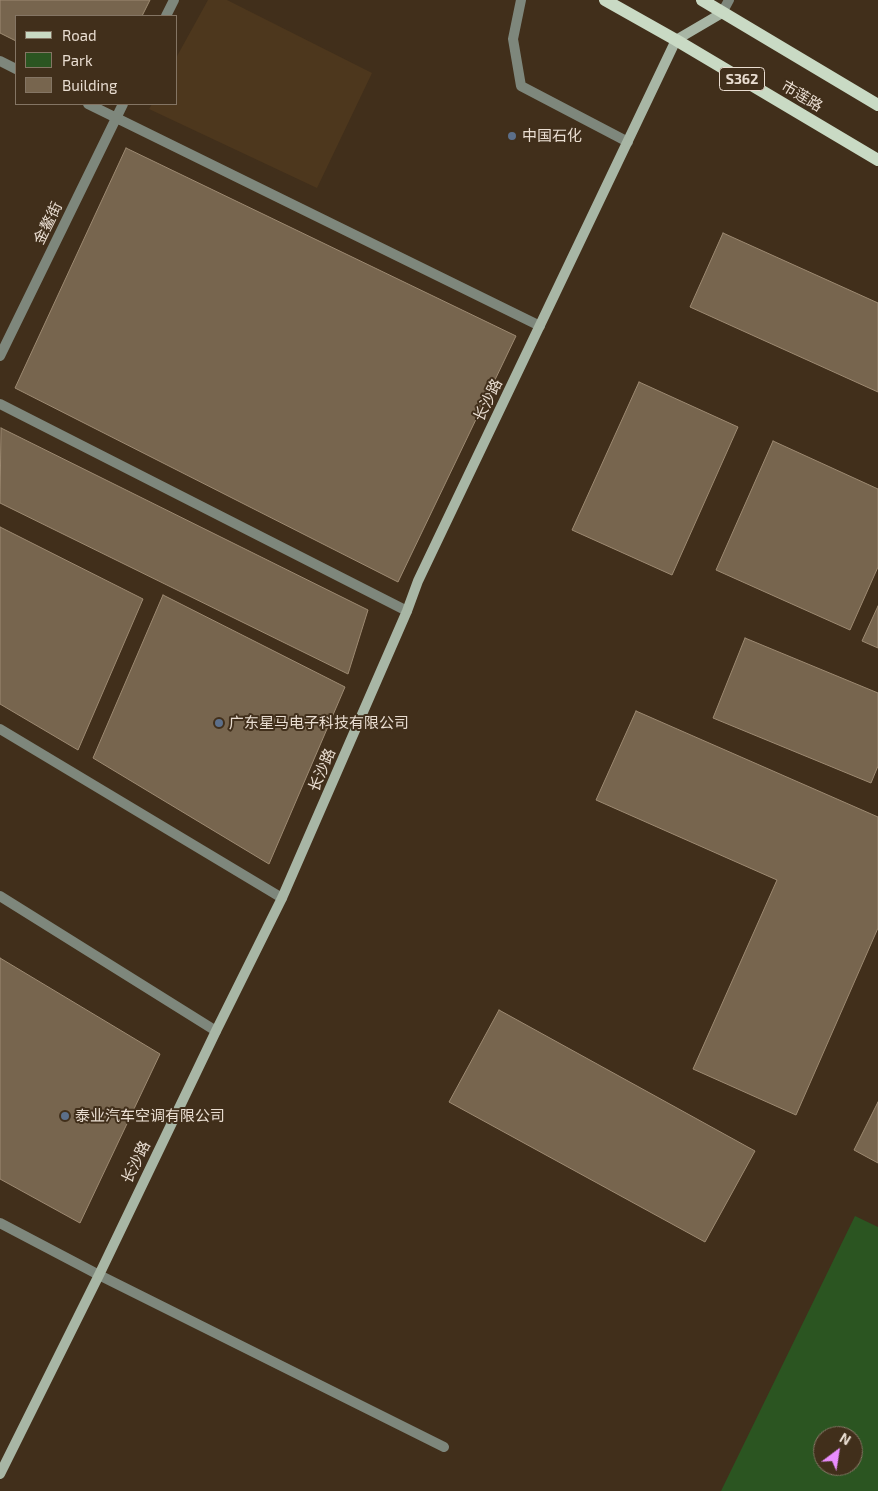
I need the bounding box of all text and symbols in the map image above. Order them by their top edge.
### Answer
legend [15,15,178,105]
text: Road [62,26,97,44]
text: Park [62,51,93,69]
road number: S362 [720,68,764,90]
text: Building [62,76,117,94]
street label: 市莲路 [778,77,826,115]
place label: 中国石化 [522,127,582,145]
marker: 中国石化 [506,130,518,142]
street label: 金鳌街 [30,199,66,247]
street label: 长沙路 [470,376,506,424]
place label: 广东星马电子科技有限公司 [229,714,409,732]
marker: 广东星马电子科技有限公司 [213,717,225,729]
street label: 长沙路 [305,746,339,794]
place label: 泰业汽车空调有限公司 [75,1107,225,1125]
marker: 泰业汽车空调有限公司 [59,1110,71,1122]
street label: 长沙路 [118,1138,154,1186]
north arrow [813,1426,863,1476]
text: N [837,1429,854,1448]

